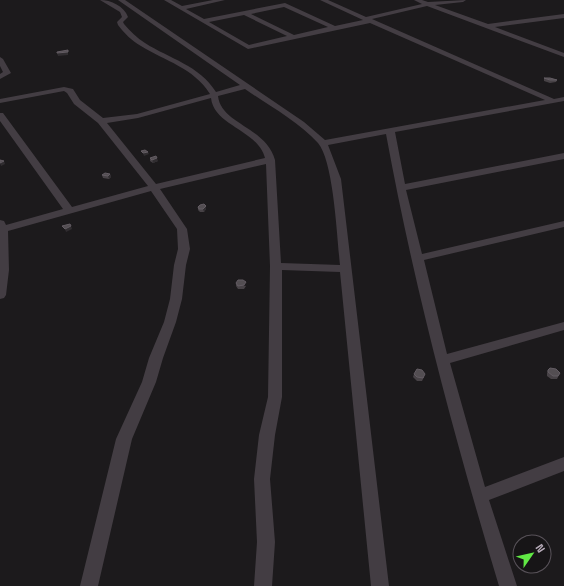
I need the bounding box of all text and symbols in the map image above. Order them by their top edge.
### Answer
north arrow [512,534,552,574]
text: N [532,541,548,555]

